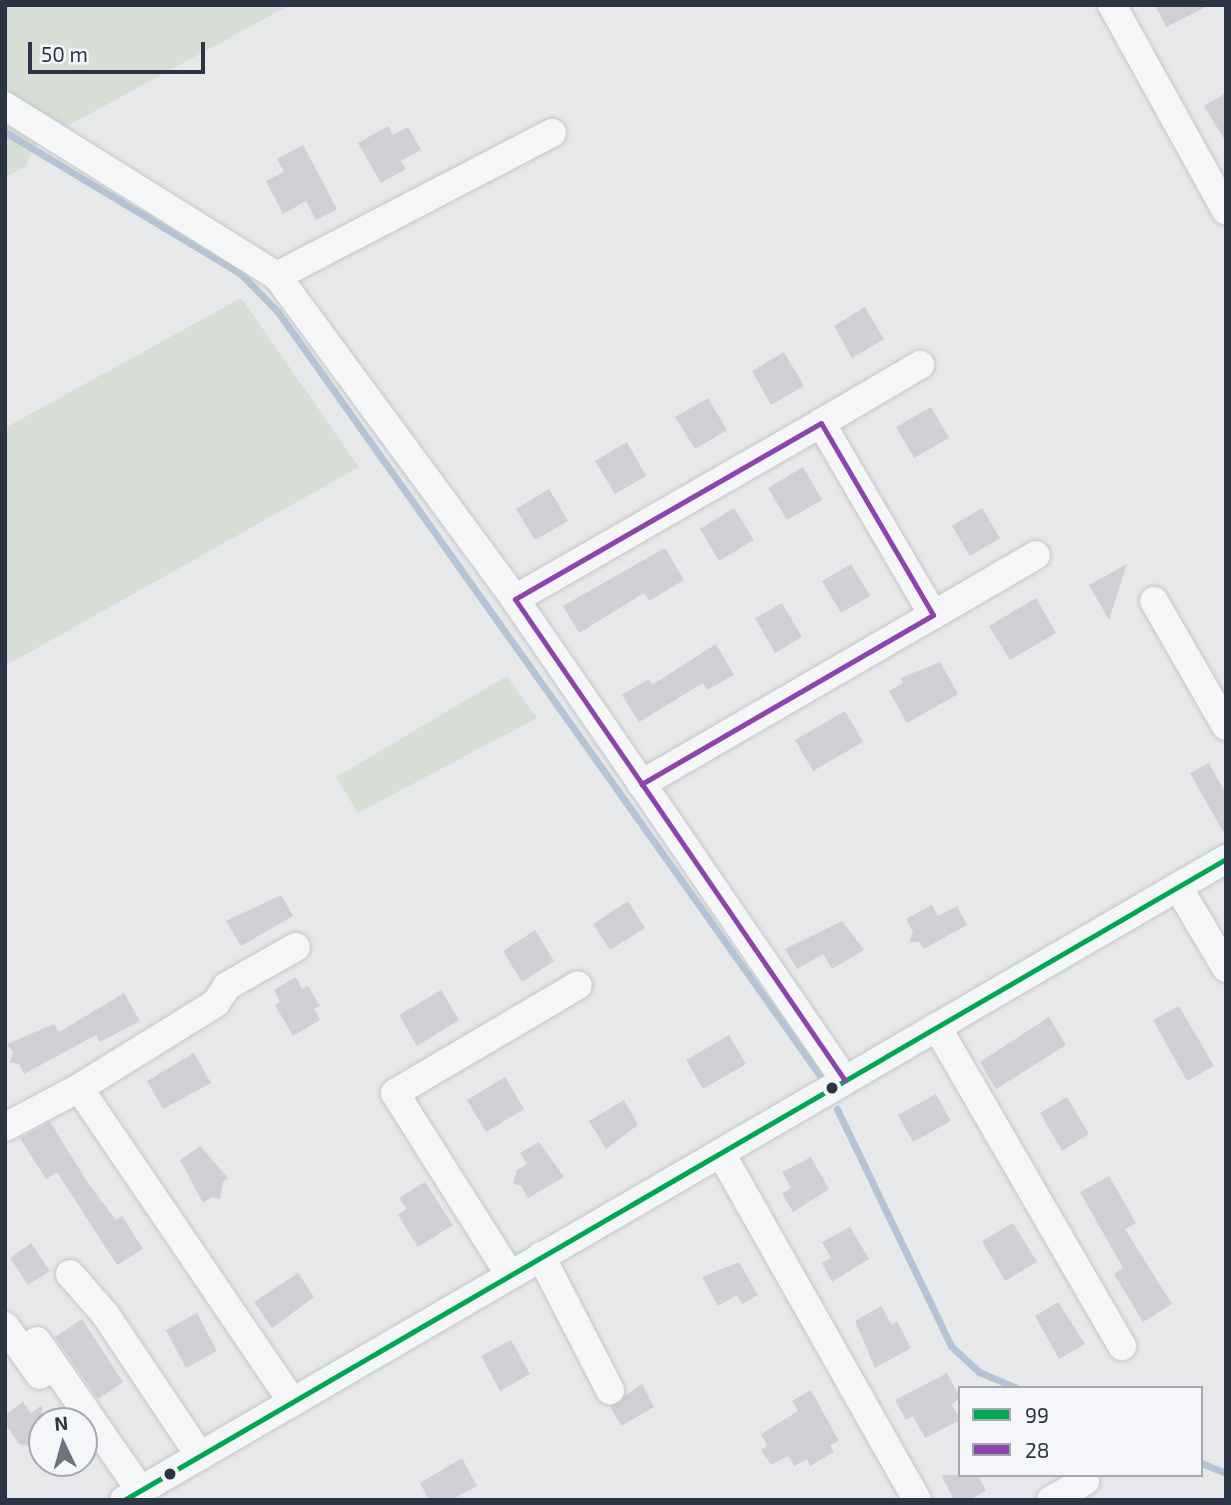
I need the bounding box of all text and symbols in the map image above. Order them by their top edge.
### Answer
scale bar [32,28,208,72]
text: 50 m [41,41,88,66]
unlabelled marker [825,1081,839,1095]
legend [958,1386,1203,1477]
text: 99 [1025,1402,1049,1427]
north arrow [28,1407,98,1477]
text: N [53,1411,69,1435]
text: 28 [1025,1437,1050,1462]
unlabelled marker [163,1467,177,1481]

